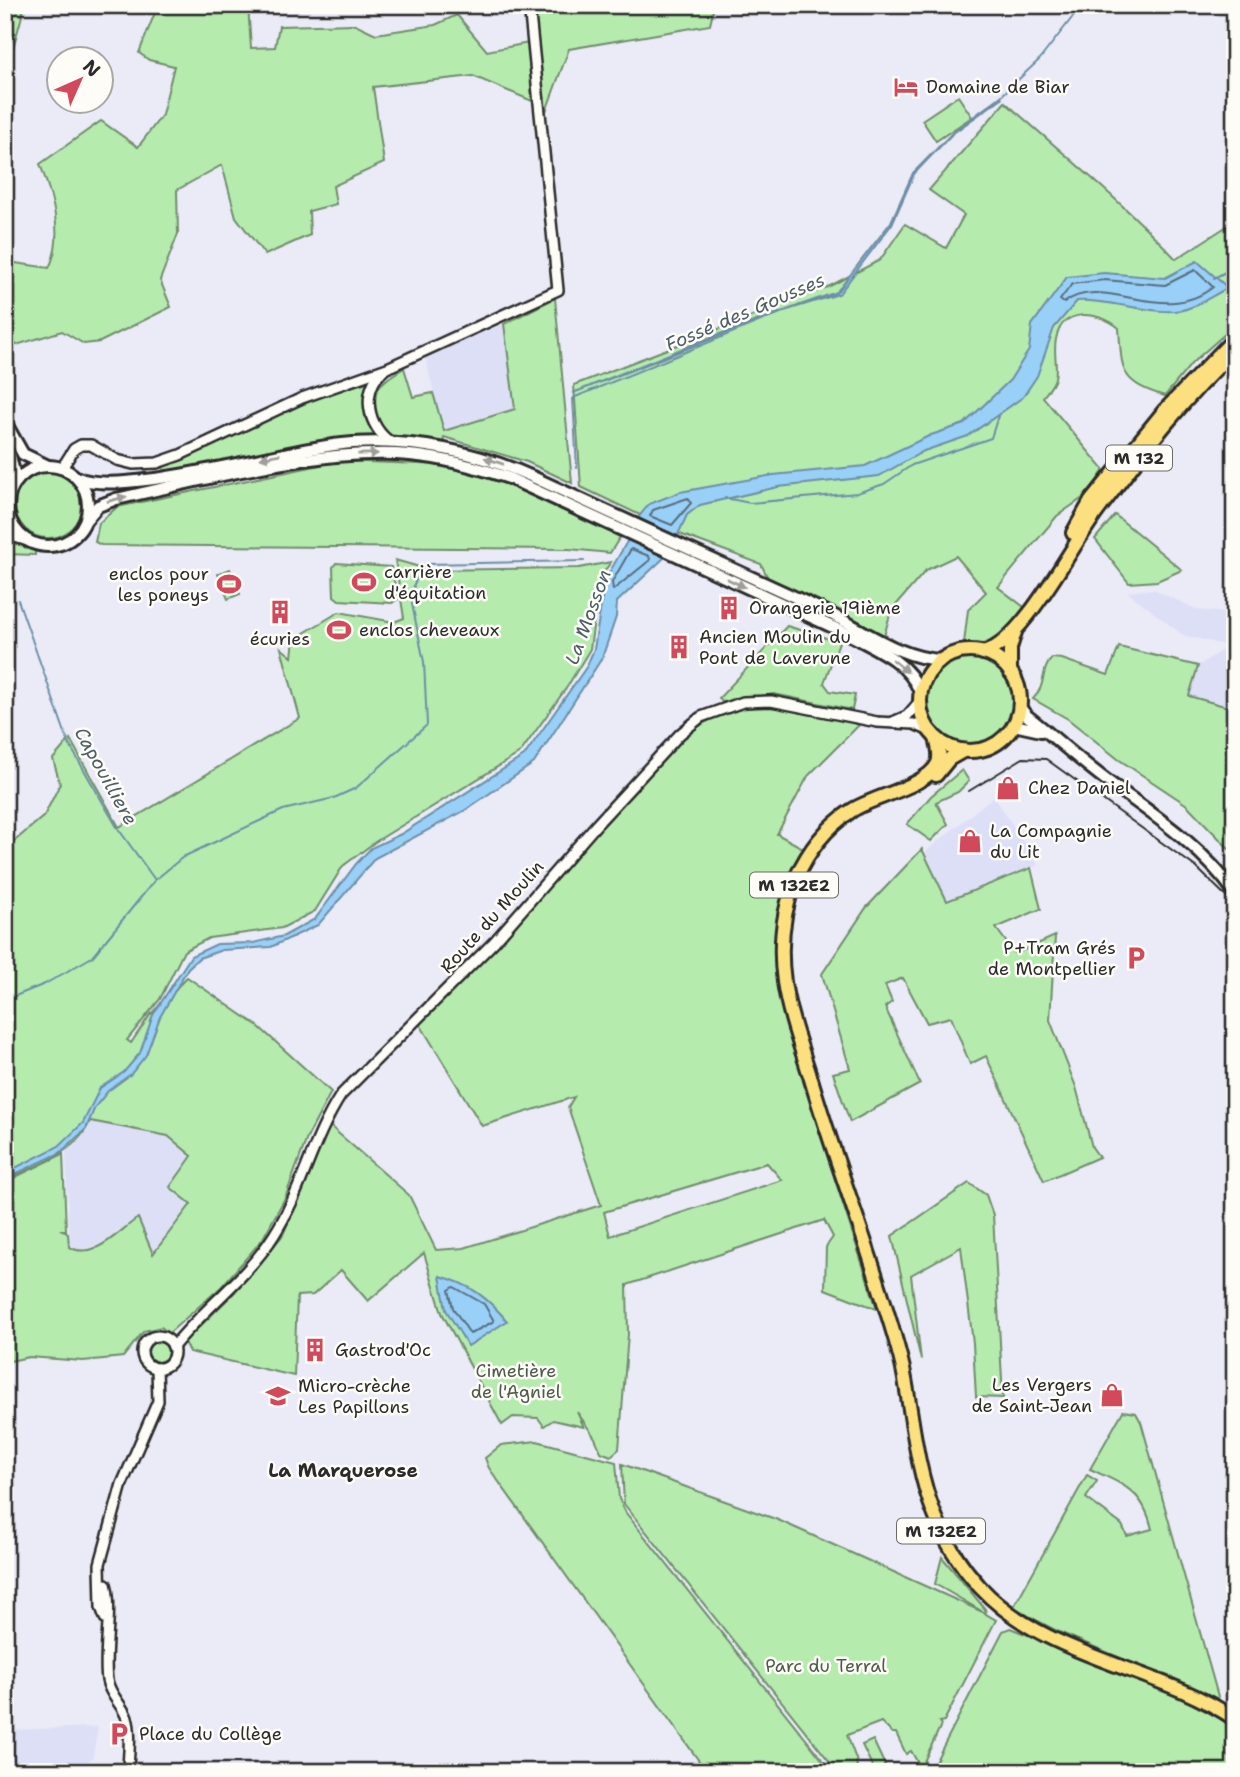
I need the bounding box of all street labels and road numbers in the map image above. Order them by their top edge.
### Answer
road number: M 132 [1106,446,1172,471]
street label: Route du Moulin [435,855,549,979]
road number: M 132E2 [750,872,838,898]
road number: M 132E2 [897,1518,985,1544]

